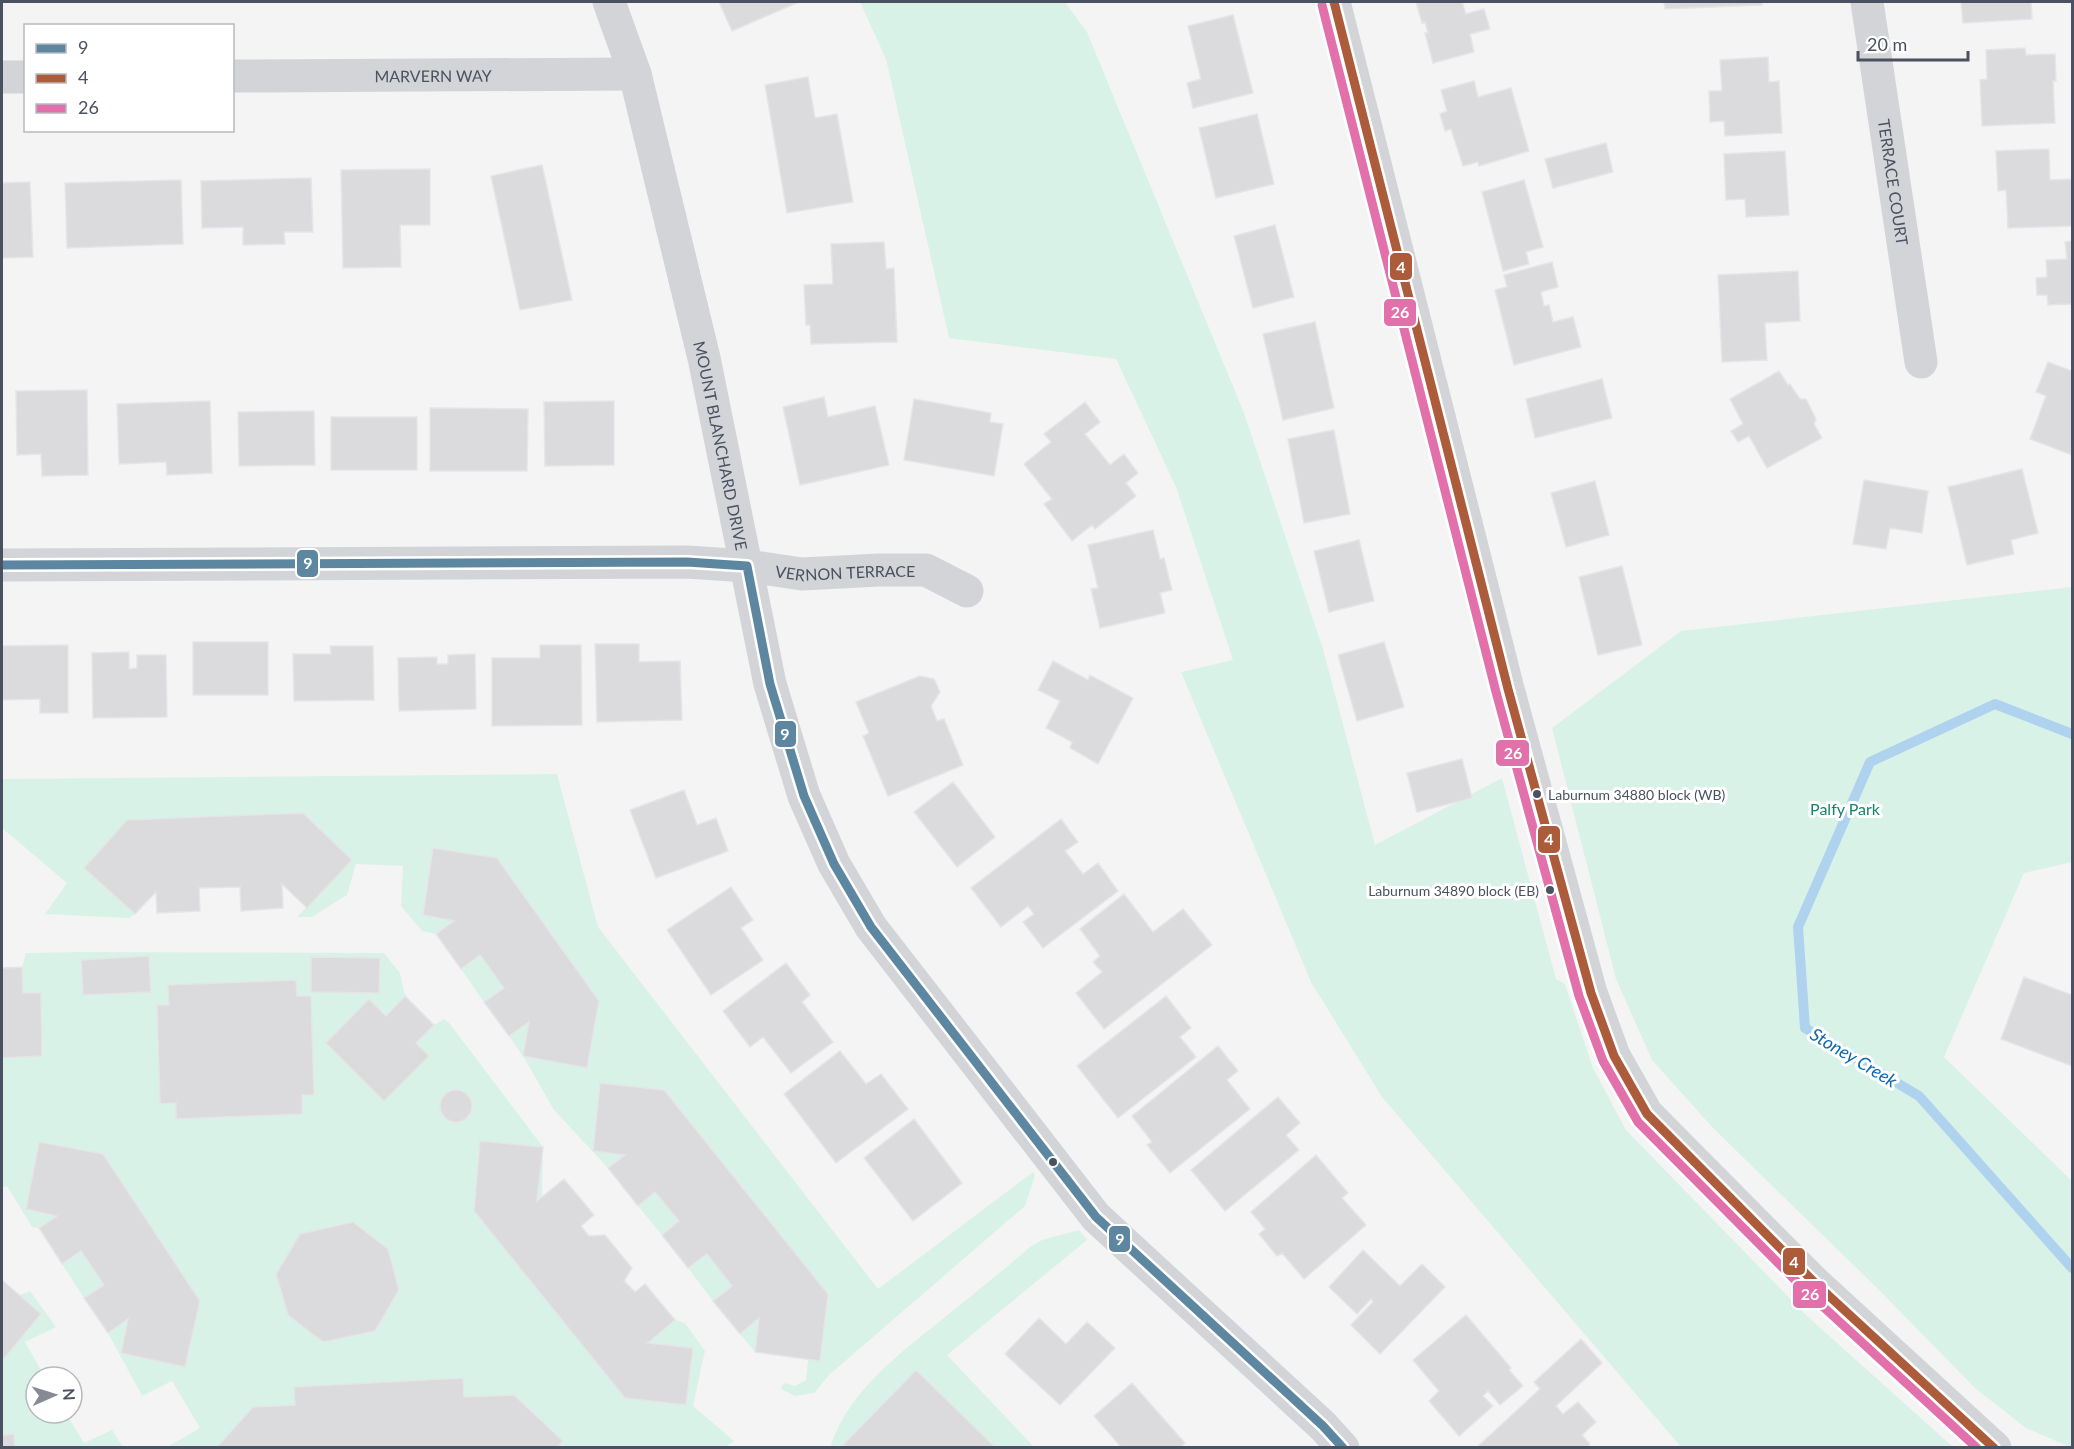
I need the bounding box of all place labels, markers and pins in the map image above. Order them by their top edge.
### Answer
place label: Laburnum 34880 block (WB) [1548,786,1726,803]
marker: Laburnum 34880 block (WB) [1531,788,1543,800]
place label: Laburnum 34890 block (EB) [1368,882,1539,899]
marker: Laburnum 34890 block (EB) [1544,884,1556,896]
unlabelled marker [1047,1156,1059,1168]

